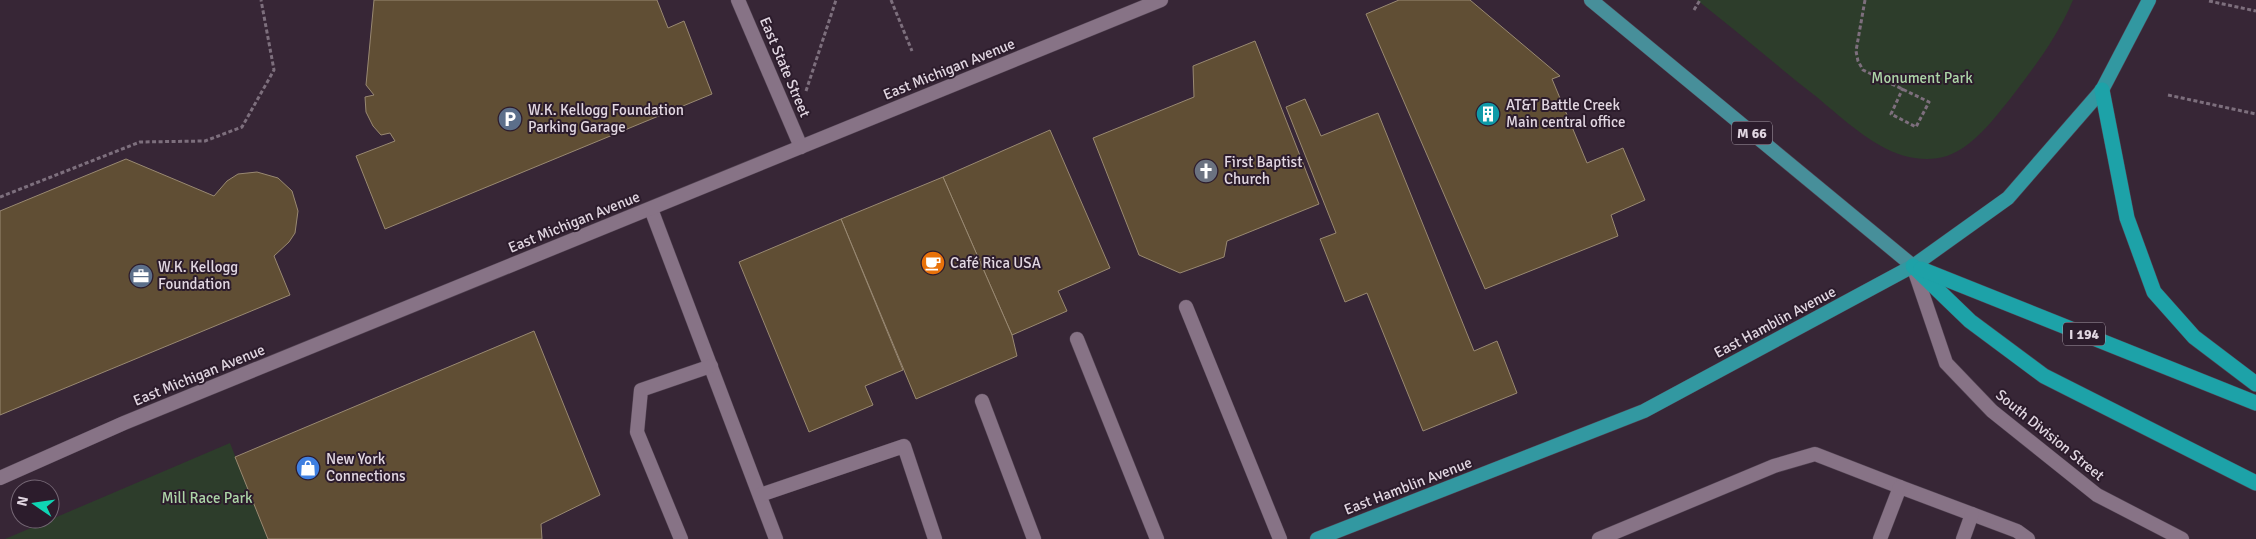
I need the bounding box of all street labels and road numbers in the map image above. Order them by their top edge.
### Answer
street label: East State Street [756,14,814,120]
street label: East Michigan Avenue [880,34,1018,104]
road number: M 66 [1732,122,1772,144]
street label: East Michigan Avenue [505,187,643,257]
street label: East Hamblin Avenue [1711,282,1839,362]
road number: I 194 [2063,322,2105,346]
street label: East Michigan Avenue [130,340,268,410]
street label: South Division Street [1992,386,2108,484]
street label: East Hamblin Avenue [1342,453,1474,519]

